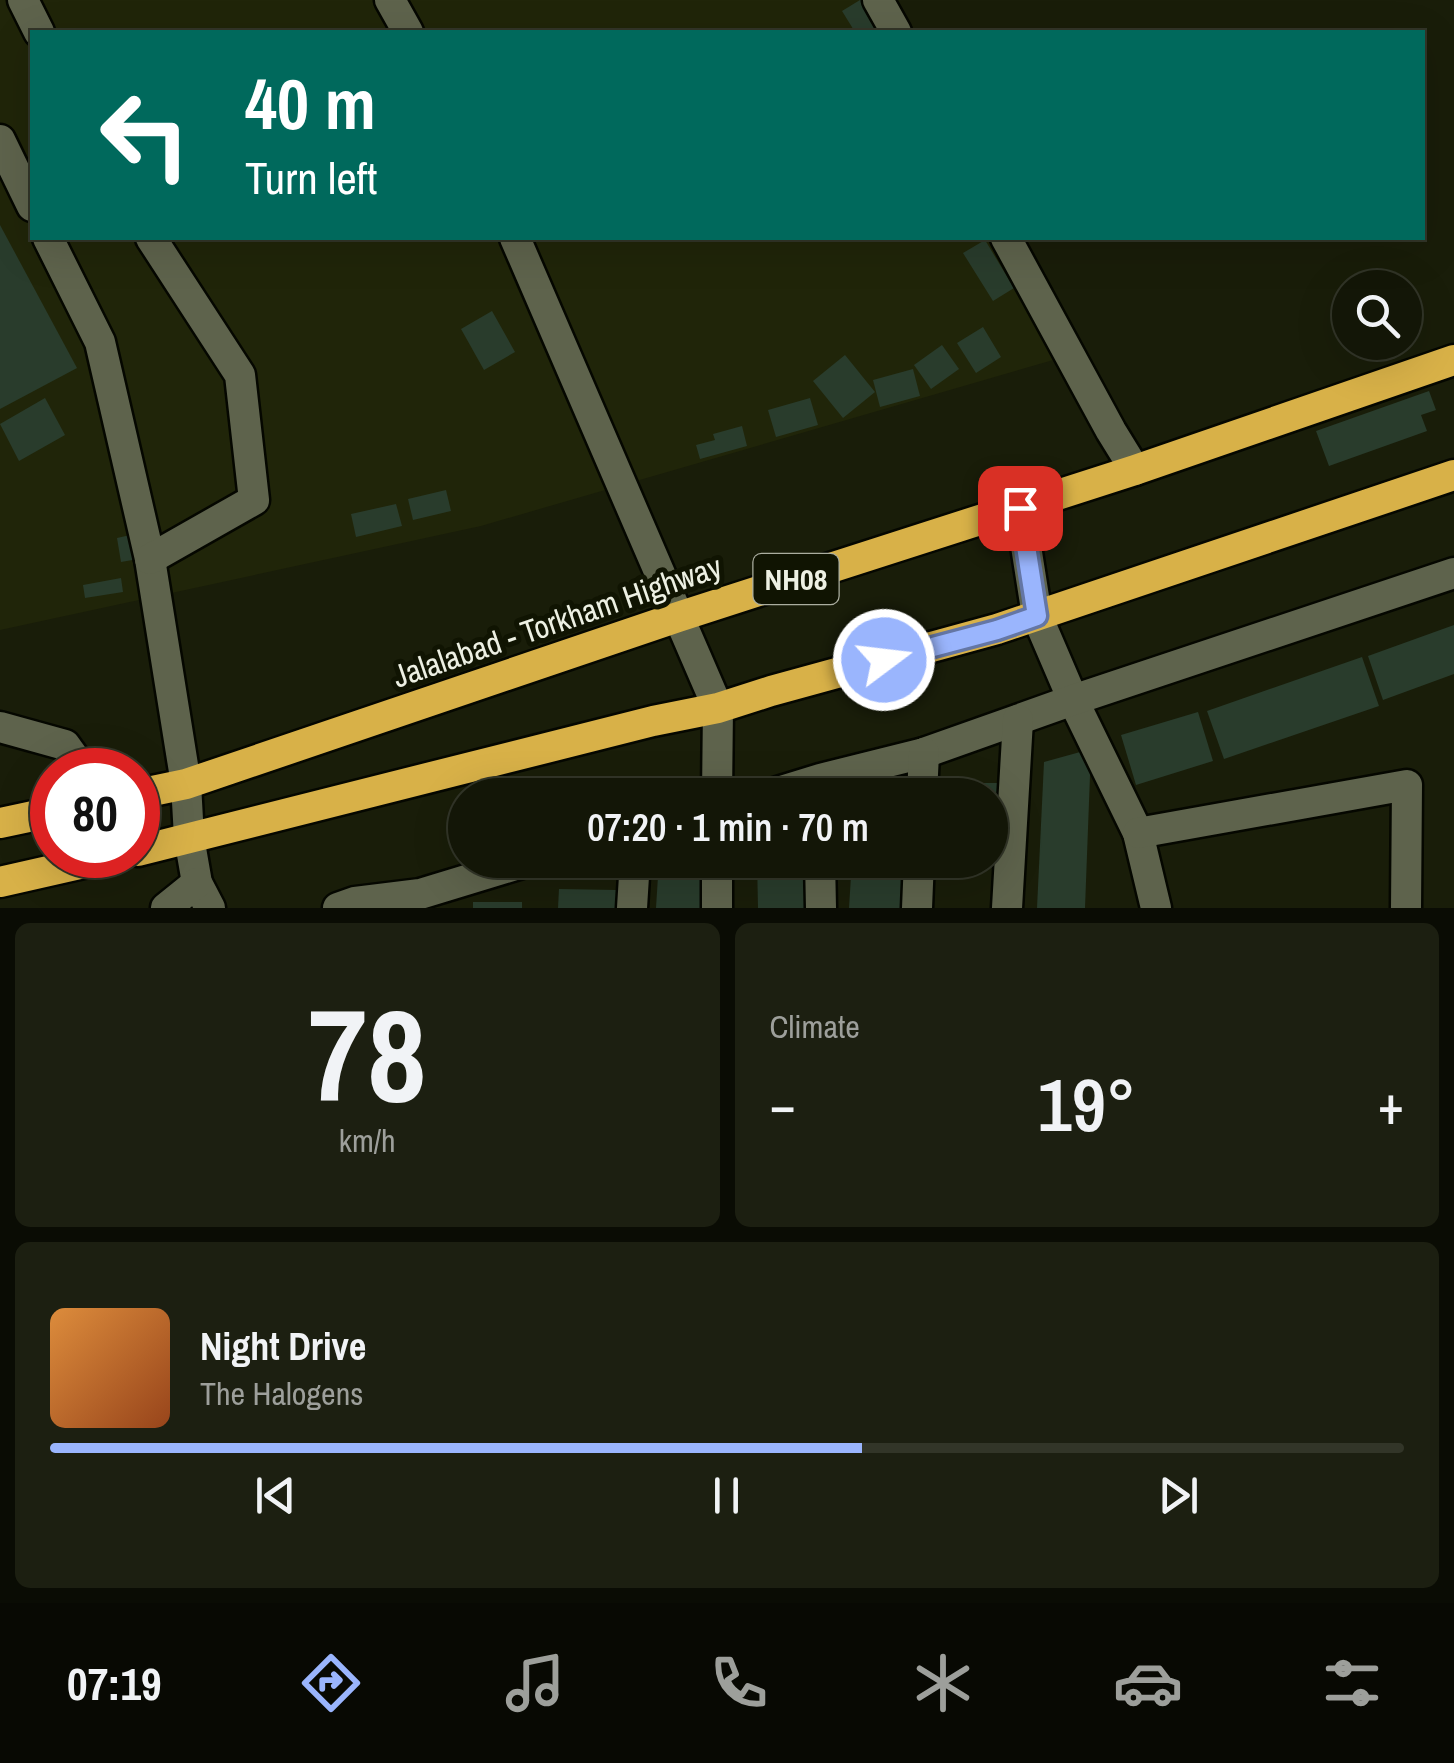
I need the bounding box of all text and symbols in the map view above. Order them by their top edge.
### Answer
text: 40 m [245,57,376,151]
icon: left [80,70,210,200]
text: Turn left [245,147,377,208]
map controls [1332,270,1422,360]
button: search [1332,270,1422,360]
pin [978,466,1063,551]
icon: arrive [993,481,1048,536]
street label: Jalalabad - Torkham Highway [387,544,727,698]
road number: NH08 [754,554,838,604]
position arrow [832,608,936,712]
speed limit sign: 80 [30,748,160,878]
text: 07:20 · 1 min · 70 m [587,802,869,853]
text: 78 [308,966,427,1142]
text: Climate [770,1005,860,1048]
text: 19° [1038,1053,1136,1154]
text: − [770,1067,796,1141]
text: + [1378,1067,1404,1141]
text: km/h [339,1119,396,1162]
text: Night Drive [200,1321,366,1372]
text: The Halogens [200,1372,363,1415]
icon: previous [248,1468,303,1523]
icon: pause [699,1468,754,1523]
icon: next [1151,1468,1206,1523]
icon: directions [296,1648,366,1718]
icon: music [500,1648,570,1718]
icon: phone [704,1648,774,1718]
icon: climate [908,1648,978,1718]
icon: car [1113,1648,1183,1718]
icon: filters [1317,1648,1387,1718]
text: 07:19 [67,1653,161,1714]

